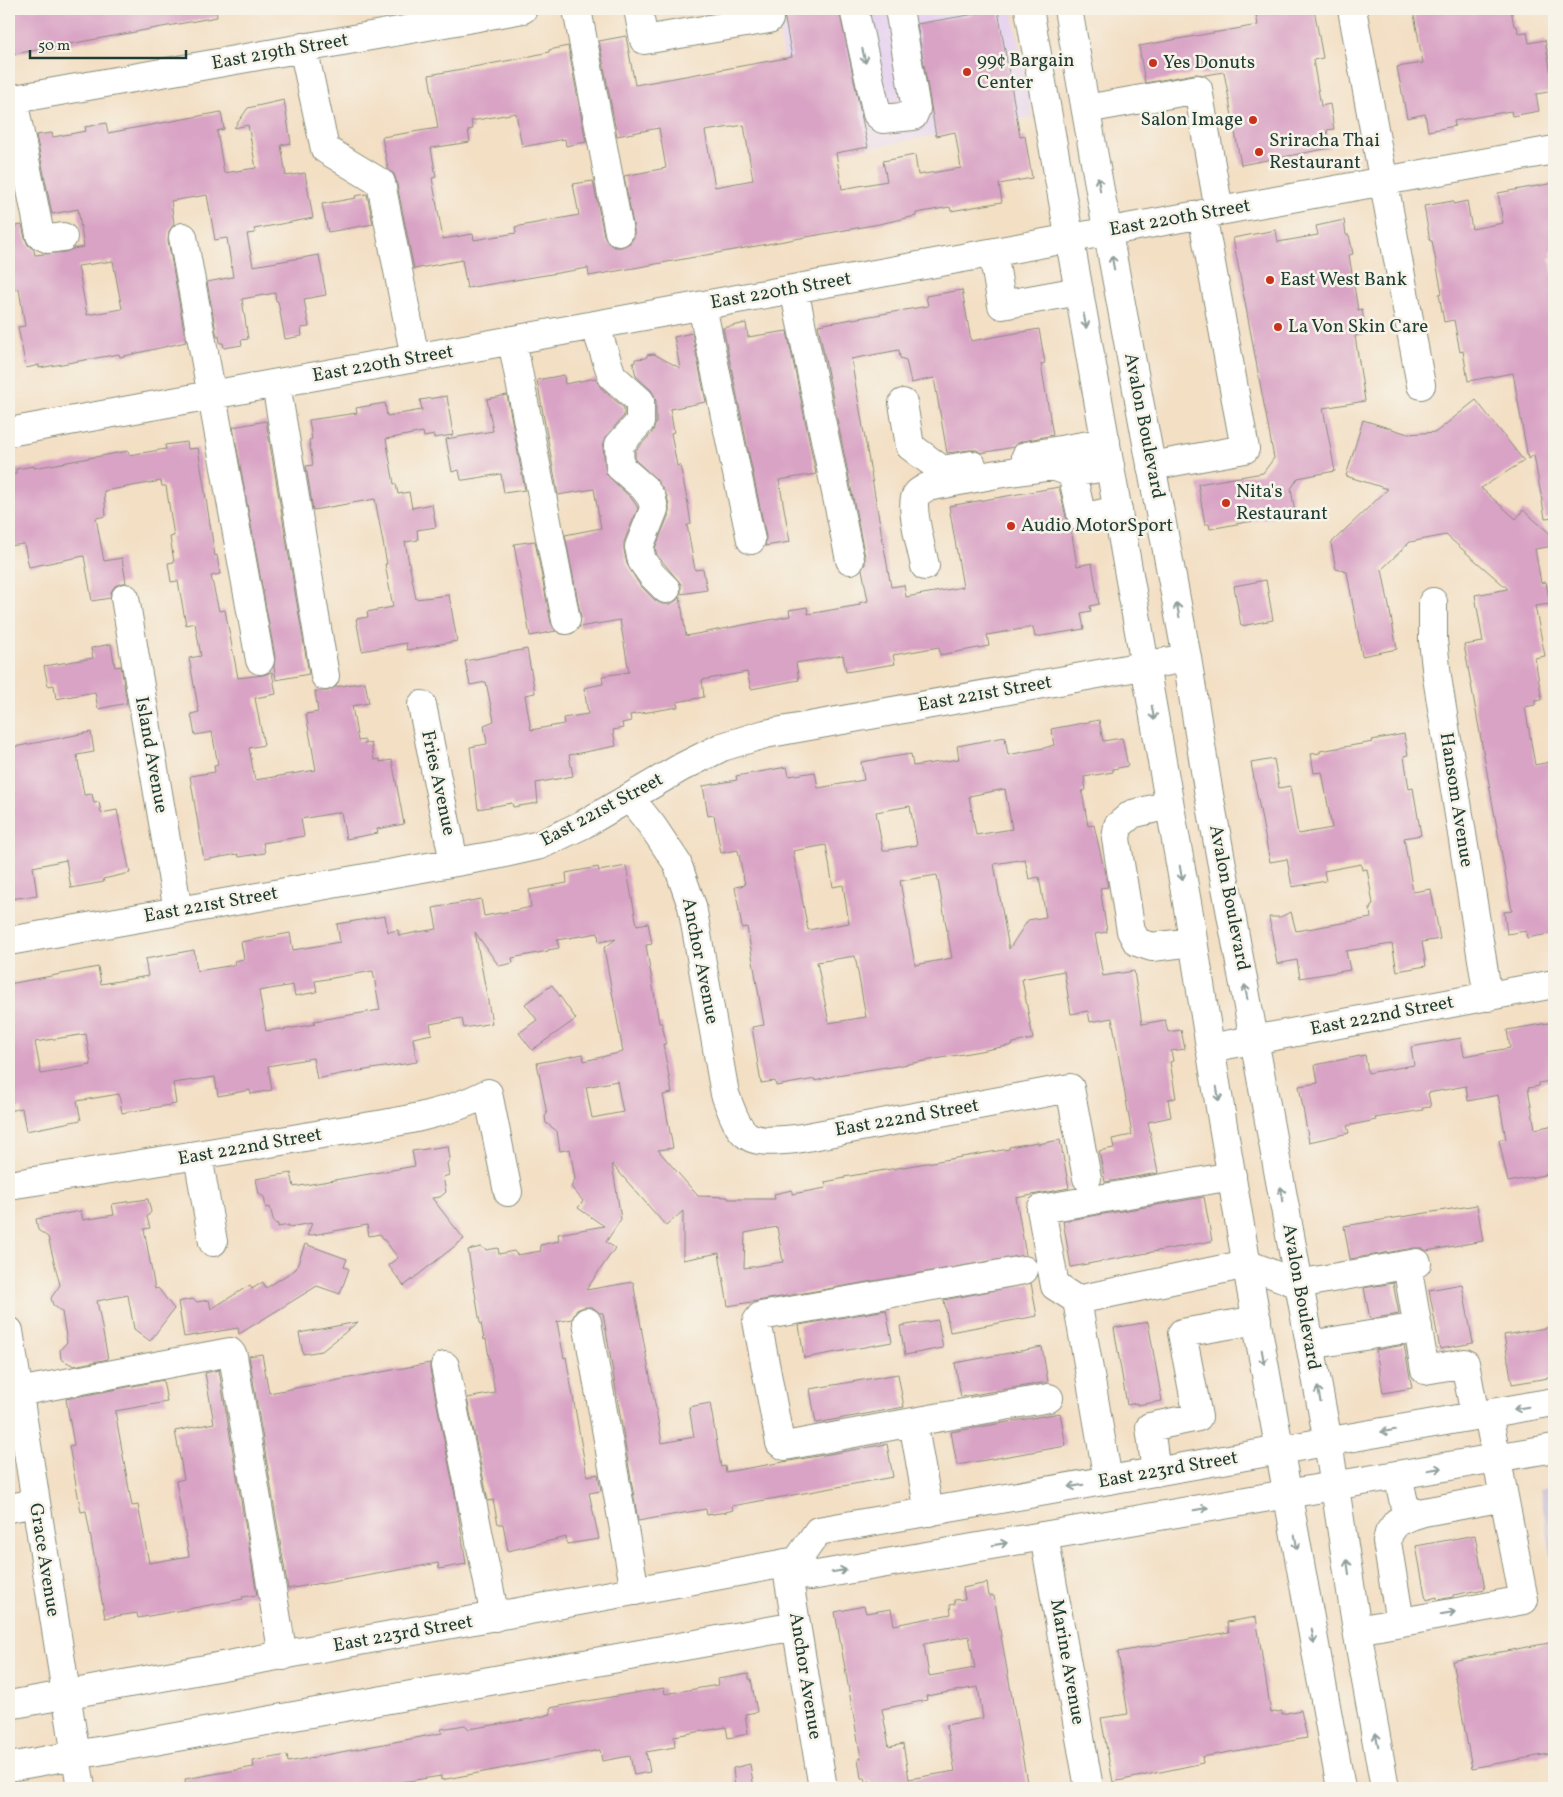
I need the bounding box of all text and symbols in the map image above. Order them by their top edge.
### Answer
street label: East 219th Street [210,27,351,77]
scale bar [30,28,186,60]
text: 50 m [38,36,70,57]
one-way arrow [860,48,869,64]
place label: 99¢ Bargain Center [977,48,1075,96]
place label: Yes Donuts [1163,50,1255,76]
marker: Yes Donuts [1147,57,1159,69]
marker: 99¢ Bargain Center [961,66,973,78]
place label: Salon Image [1140,107,1243,133]
marker: Salon Image [1247,114,1259,126]
place label: Sriracha Thai Restaurant [1269,128,1380,176]
marker: Sriracha Thai Restaurant [1253,146,1265,158]
one-way arrow [1093,176,1103,192]
street label: East 220th Street [1107,193,1253,243]
one-way arrow [1108,256,1118,272]
street label: East 220th Street [708,266,854,316]
place label: East West Bank [1280,267,1407,293]
marker: East West Bank [1264,274,1276,286]
one-way arrow [1080,312,1090,328]
place label: La Von Skin Care [1288,314,1428,340]
marker: La Von Skin Care [1272,321,1284,333]
street label: East 220th Street [310,339,456,389]
street label: Avalon Boulevard [1117,351,1171,501]
place label: Nita's Restaurant [1236,479,1328,527]
marker: Nita's Restaurant [1220,497,1232,509]
place label: Audio MotorSport [1021,513,1173,539]
marker: Audio MotorSport [1005,520,1017,532]
one-way arrow [1173,602,1183,618]
street label: East 221st Street [916,669,1054,719]
street label: Island Avenue [128,695,174,815]
one-way arrow [1148,705,1158,721]
street label: Fries Avenue [414,728,462,838]
street label: Hansom Avenue [1433,731,1479,869]
street label: East 221st Street [536,767,668,853]
street label: Avalon Boulevard [1202,823,1256,973]
one-way arrow [1177,865,1187,881]
street label: East 221st Street [142,880,280,930]
street label: Anchor Avenue [675,896,725,1026]
one-way arrow [1241,984,1251,1000]
street label: East 222nd Street [1308,989,1456,1043]
one-way arrow [1213,1086,1223,1102]
street label: East 222nd Street [833,1092,981,1143]
street label: East 222nd Street [176,1121,324,1172]
one-way arrow [1277,1186,1287,1202]
street label: Avalon Boulevard [1275,1222,1327,1372]
one-way arrow [1259,1349,1269,1365]
one-way arrow [1314,1386,1323,1402]
one-way arrow [1513,1404,1529,1414]
one-way arrow [1380,1427,1396,1437]
street label: East 223rd Street [1096,1445,1240,1495]
one-way arrow [1427,1463,1443,1473]
one-way arrow [1068,1482,1084,1491]
street label: Grace Avenue [22,1501,66,1619]
one-way arrow [1193,1504,1209,1514]
one-way arrow [1291,1533,1301,1549]
one-way arrow [991,1538,1007,1548]
one-way arrow [1342,1560,1352,1576]
one-way arrow [831,1565,847,1575]
street label: Marine Avenue [1043,1597,1091,1727]
one-way arrow [1440,1608,1456,1618]
street label: East 223rd Street [331,1609,475,1659]
street label: Anchor Avenue [782,1611,828,1741]
one-way arrow [1309,1628,1318,1644]
one-way arrow [1371,1733,1381,1749]

